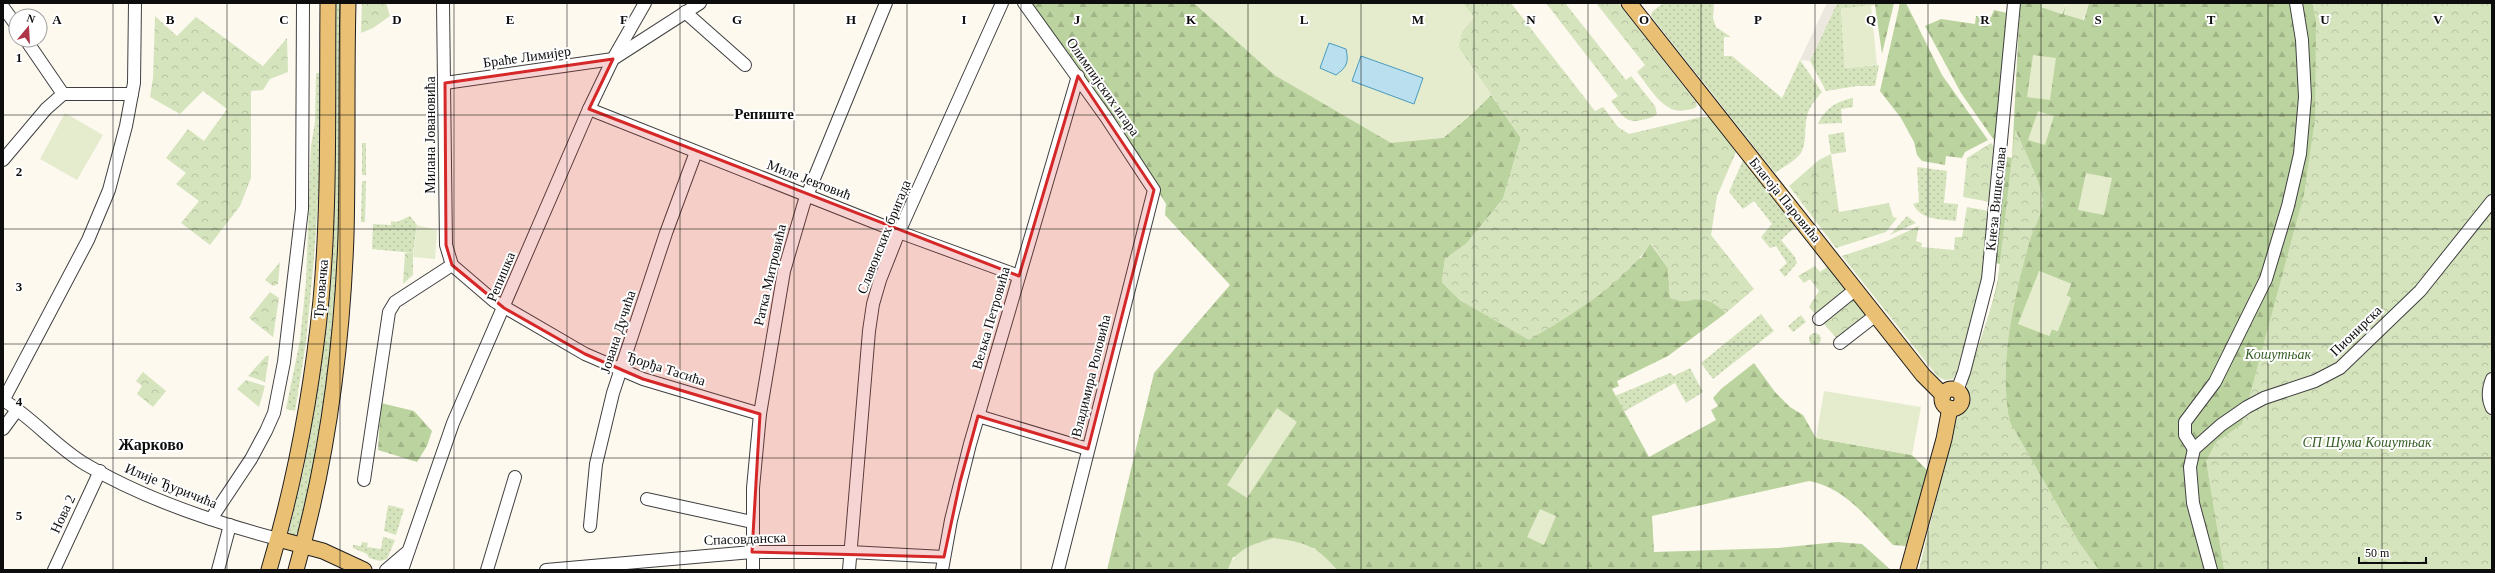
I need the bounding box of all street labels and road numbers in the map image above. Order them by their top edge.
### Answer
street label: Олимпијских игара [1064,35,1143,139]
street label: Браће Лимијер [482,43,572,71]
street label: Милана Јовановића [423,76,438,194]
street label: Кнеза Вишеслава [1983,145,2009,252]
street label: Благоја Паровића [1746,155,1824,246]
street label: Миле Јевтовић [765,157,853,203]
street label: Славонских бригада [854,177,914,296]
street label: Ратка Митровића [751,222,789,327]
street label: Репишка [484,249,518,304]
street label: Трговачка [311,258,331,319]
street label: Вељка Петровића [969,264,1013,371]
street label: Јована Дучића [597,288,639,375]
street label: Пионирска [2327,302,2385,359]
street label: Владимира Роловића [1069,312,1114,439]
street label: Ђорђа Тасића [625,349,708,389]
street label: Илије Ђуричића [123,461,220,512]
street label: Нова 2 [48,493,78,535]
street label: Спасовданска [704,530,787,548]

